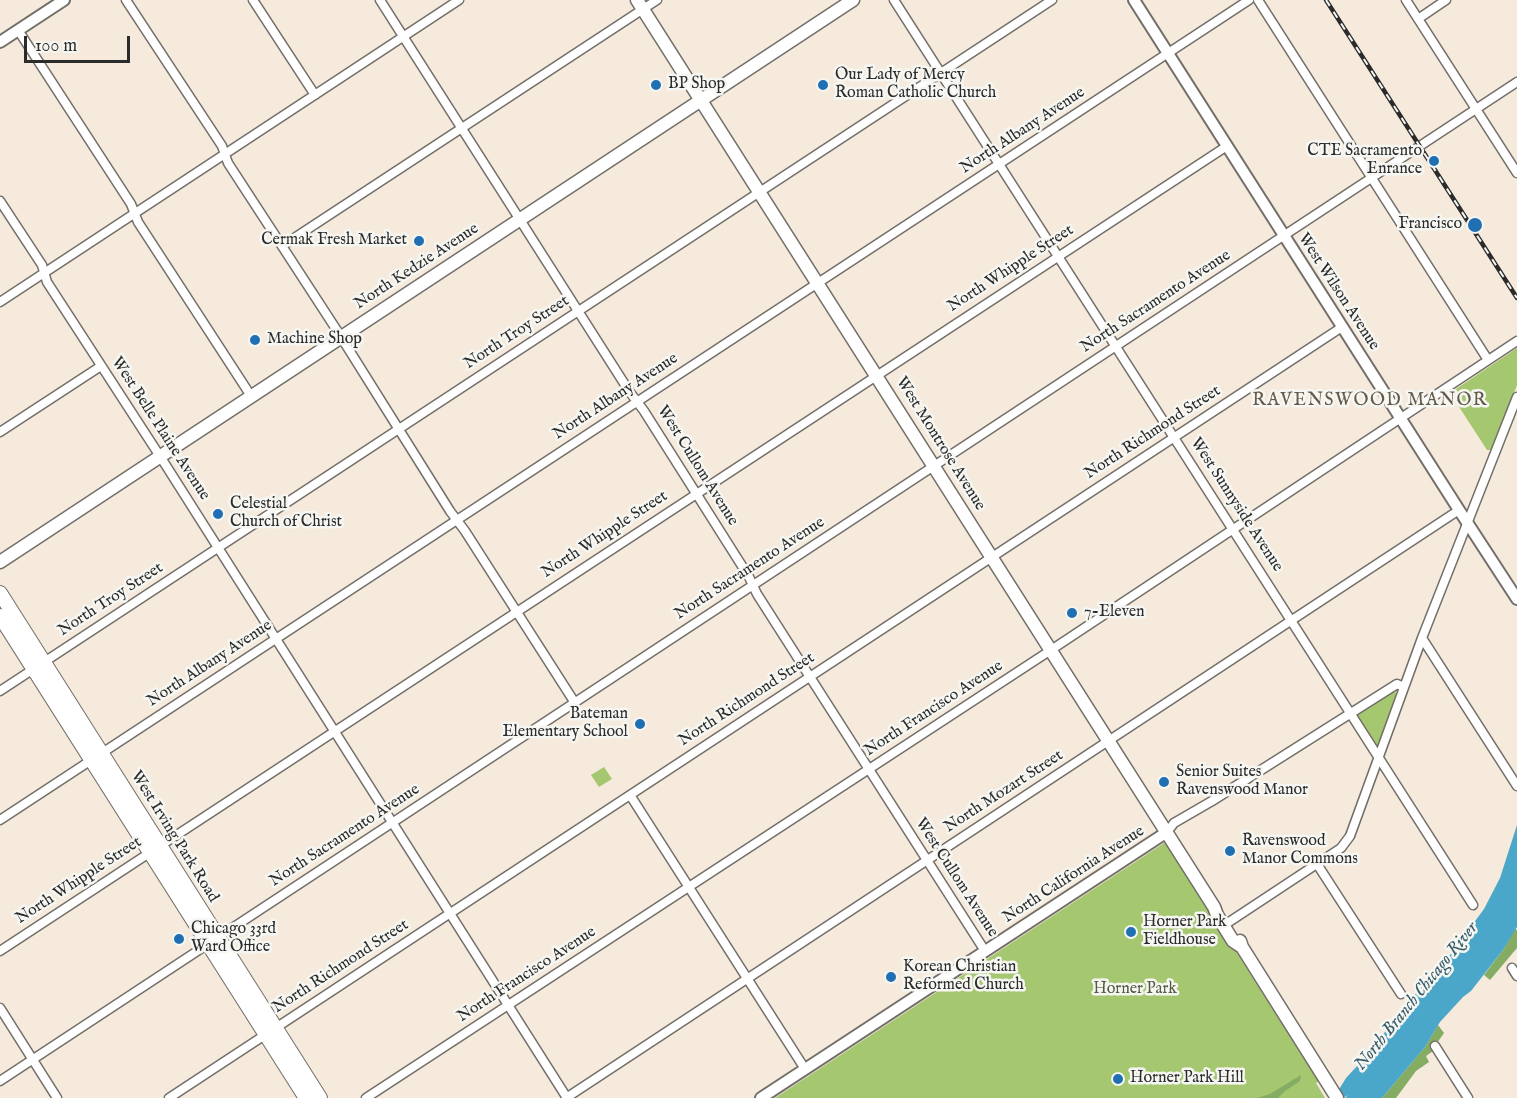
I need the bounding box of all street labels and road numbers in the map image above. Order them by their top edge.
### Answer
street label: North Albany Avenue [957,84,1089,178]
street label: North Kedzie Avenue [351,220,483,314]
street label: North Whipple Street [944,221,1078,317]
street label: West Wilson Avenue [1293,230,1383,354]
street label: North Sacramento Avenue [1078,246,1234,358]
street label: North Troy Street [461,292,573,374]
street label: North Albany Avenue [550,350,682,444]
street label: West Belle Plaine Avenue [106,354,214,504]
street label: West Montrose Avenue [891,374,989,514]
street label: North Richmond Street [1081,382,1225,484]
street label: West Cullom Avenue [652,402,742,530]
street label: West Sunnyside Avenue [1186,434,1286,576]
street label: North Whipple Street [538,487,672,583]
street label: North Sacramento Avenue [672,513,828,625]
street label: North Troy Street [55,559,167,641]
street label: North Albany Avenue [144,617,276,711]
street label: North Richmond Street [675,649,819,751]
street label: North Francisco Avenue [861,657,1007,761]
street label: North Mozart Street [941,746,1067,838]
street label: West Irving Park Road [126,768,222,906]
street label: North Sacramento Avenue [267,780,423,892]
street label: West Cullom Avenue [910,815,1002,941]
street label: North California Avenue [1000,822,1148,928]
street label: North Whipple Street [12,833,146,929]
street label: North Richmond Street [269,916,413,1018]
street label: North Francisco Avenue [454,923,600,1027]

